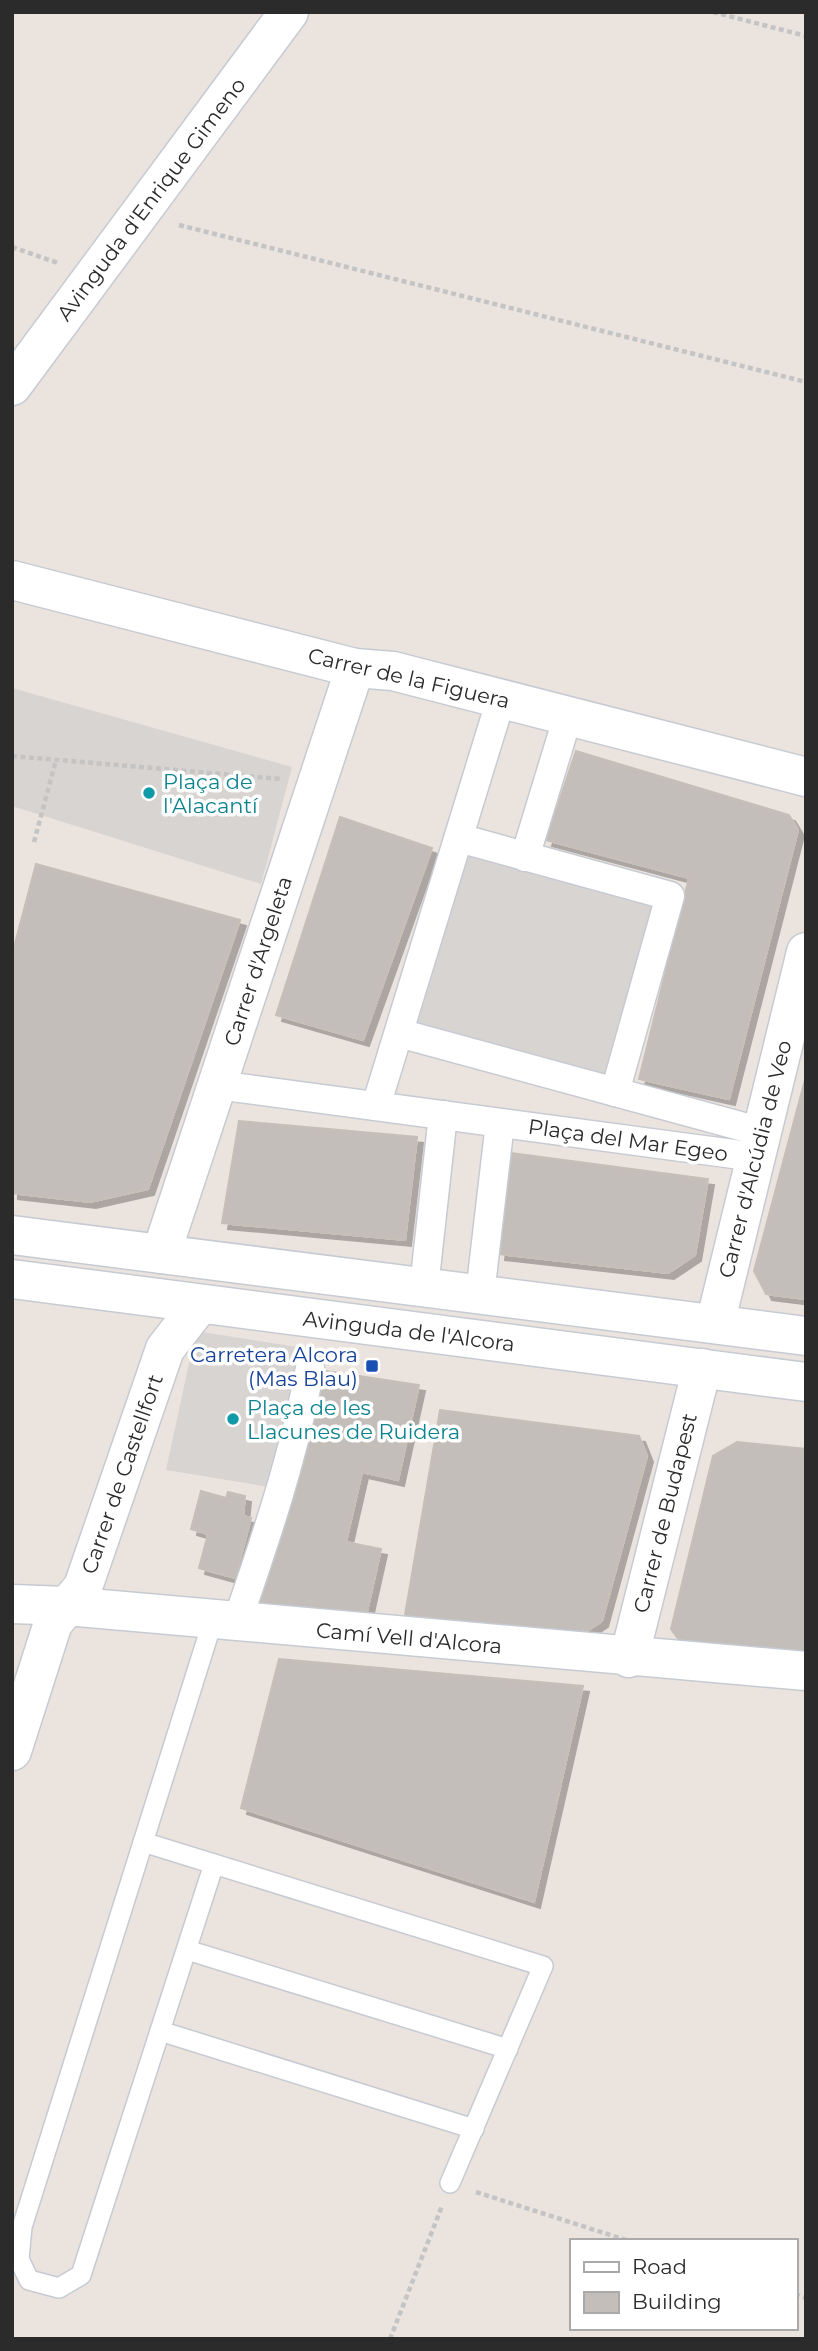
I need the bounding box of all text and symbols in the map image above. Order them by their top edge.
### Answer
street label: Avinguda d'Enrique Gimeno [51,73,251,325]
street label: Carrer de la Figuera [306,643,512,713]
place label: Plaça de l'Alacantí [163,769,259,818]
marker: Plaça de l'Alacantí [141,785,157,801]
street label: Carrer d'Argeleta [219,873,297,1049]
street label: Carrer d'Alcúdia de Veo [713,1038,797,1280]
street label: Plaça del Mar Egeo [527,1114,729,1166]
street label: Avinguda de l'Alcora [302,1306,516,1356]
place label: Carretera Alcora (Mas Blau) [190,1342,358,1391]
marker: Carretera Alcora (Mas Blau) [364,1358,380,1374]
street label: Carrer de Castellfort [76,1371,168,1577]
place label: Plaça de les Llacunes de Ruidera [247,1395,460,1444]
marker: Plaça de les Llacunes de Ruidera [225,1411,241,1427]
street label: Carrer de Budapest [628,1411,702,1615]
street label: Camí Vell d'Alcora [315,1617,503,1659]
legend [570,2239,797,2330]
text: Road [632,2254,687,2279]
text: Building [632,2289,722,2314]

